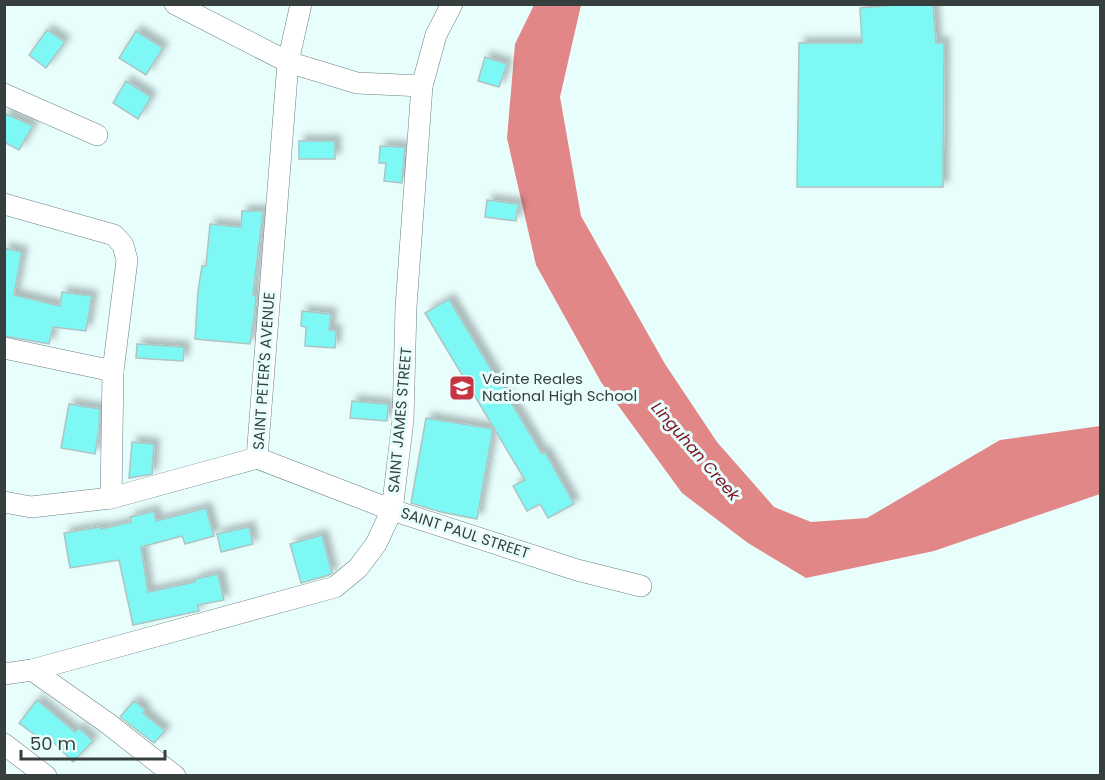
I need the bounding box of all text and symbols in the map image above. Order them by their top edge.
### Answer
street label: SAINT PETER'S AVENUE [248,291,279,451]
street label: SAINT JAMES STREET [383,346,416,494]
place label: Veinte Reales National High School [482,368,637,406]
school or university icon: Veinte Reales National High School [447,373,477,403]
water label: Linguhan Creek [646,397,746,506]
street label: SAINT PAUL STREET [398,502,532,563]
scale bar [21,723,165,761]
text: 50 m [30,731,76,756]

